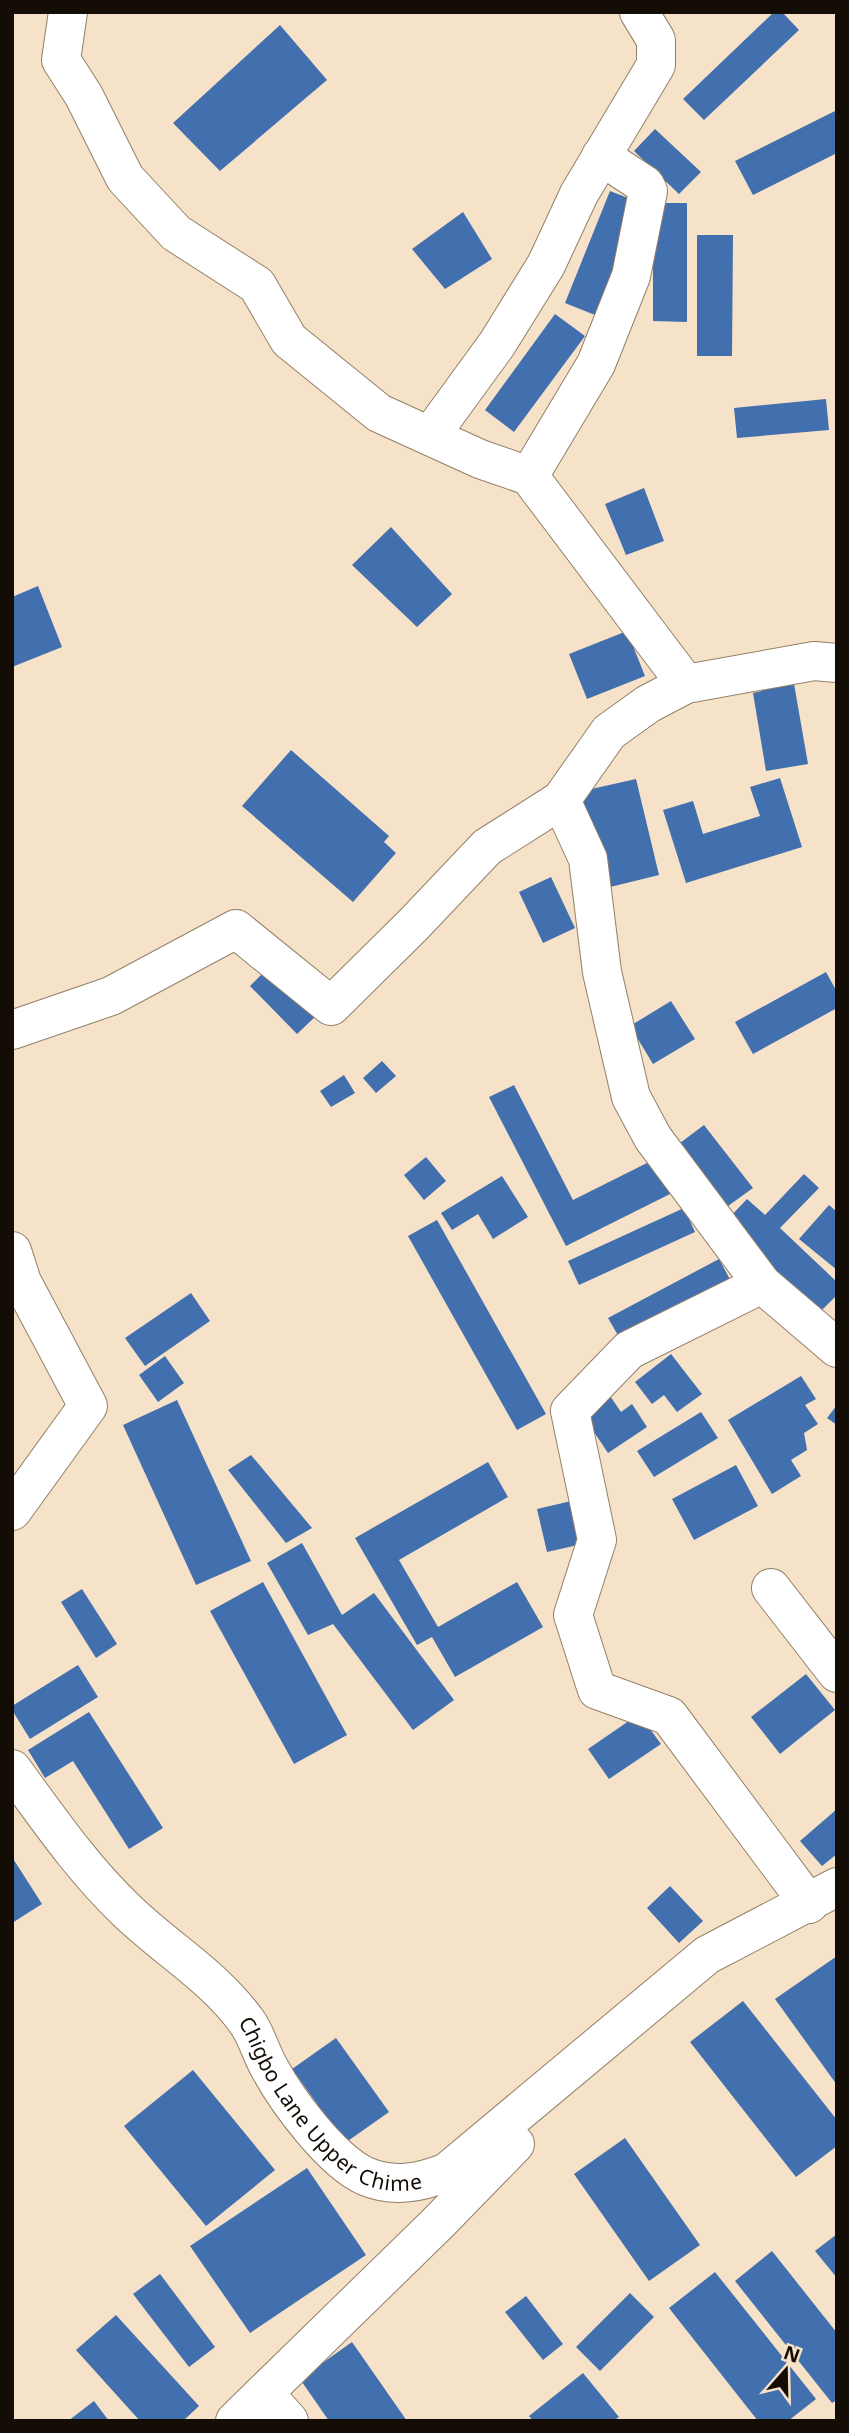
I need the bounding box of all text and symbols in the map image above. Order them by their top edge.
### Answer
street label: Chigbo Lane Upper Chime [233,2010,424,2197]
north arrow [751,2335,821,2405]
text: N [780,2339,804,2369]

